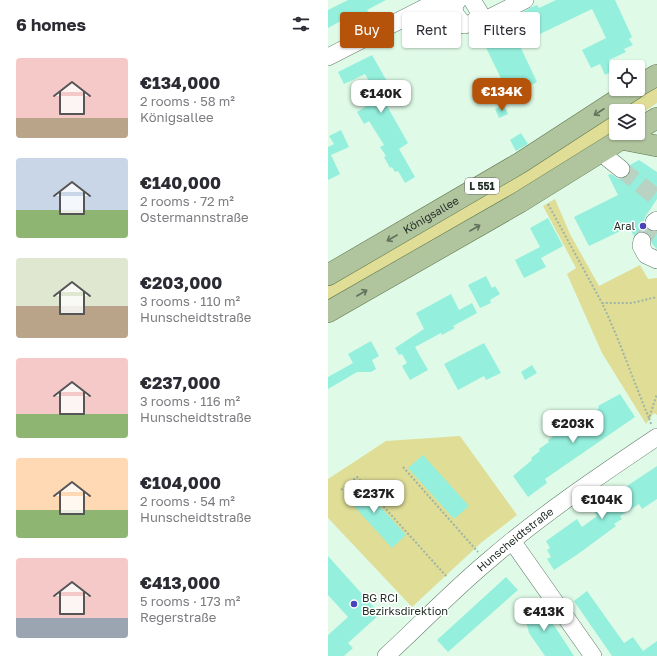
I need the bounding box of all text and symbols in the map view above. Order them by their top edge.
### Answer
chip: Buy [340,12,394,48]
chip: Rent [402,12,461,48]
chip: Filters [469,12,540,48]
icon: filters [290,13,312,35]
text: 6 homes [16,14,86,35]
map controls [609,60,645,140]
button: locate [609,60,645,96]
text: €134,000 [140,72,220,93]
icon: home [48,74,96,122]
pin: €134K [474,78,530,112]
pin: €140K [353,80,409,114]
text: €134K [481,83,523,99]
text: €140K [360,85,402,101]
text: 2 rooms · 58 m² [140,93,235,109]
button: layers [609,104,645,140]
one-way arrow [593,107,604,116]
text: Königsallee [140,109,214,125]
text: €140,000 [140,172,221,193]
icon: home [48,174,96,222]
road number: L 551 [465,178,499,194]
text: 2 rooms · 72 m² [140,193,234,209]
street label: Königsallee [400,193,461,236]
text: Ostermannstraße [140,209,249,225]
place label: Aral [614,219,635,232]
marker: Aral [638,221,648,231]
one-way arrow [469,224,481,232]
one-way arrow [387,235,399,243]
text: €203,000 [140,272,222,293]
icon: home [48,274,96,322]
one-way arrow [356,288,368,296]
text: 3 rooms · 110 m² [140,293,240,309]
text: Hunscheidtstraße [140,309,251,325]
text: €237,000 [140,372,221,393]
icon: home [48,374,96,422]
text: 3 rooms · 116 m² [140,393,240,409]
text: Hunscheidtstraße [140,409,251,425]
pin: €203K [545,410,601,444]
text: €203K [552,415,594,431]
text: €104,000 [140,472,221,493]
icon: home [48,474,96,522]
pin: €237K [346,480,402,514]
text: €237K [353,485,395,501]
pin: €104K [574,486,630,520]
text: €104K [581,491,623,507]
text: 2 rooms · 54 m² [140,493,235,509]
street label: Hunscheidtstraße [474,504,556,574]
text: Hunscheidtstraße [140,509,251,525]
text: €413,000 [140,572,220,593]
icon: home [48,574,96,622]
place label: BG RCI Bezirksdirektion [362,591,448,617]
text: 5 rooms · 173 m² [140,593,240,609]
pin: €413K [516,598,572,632]
marker: BG RCI Bezirksdirektion [349,599,359,609]
text: €413K [523,603,565,619]
text: Regerstraße [140,609,216,625]

